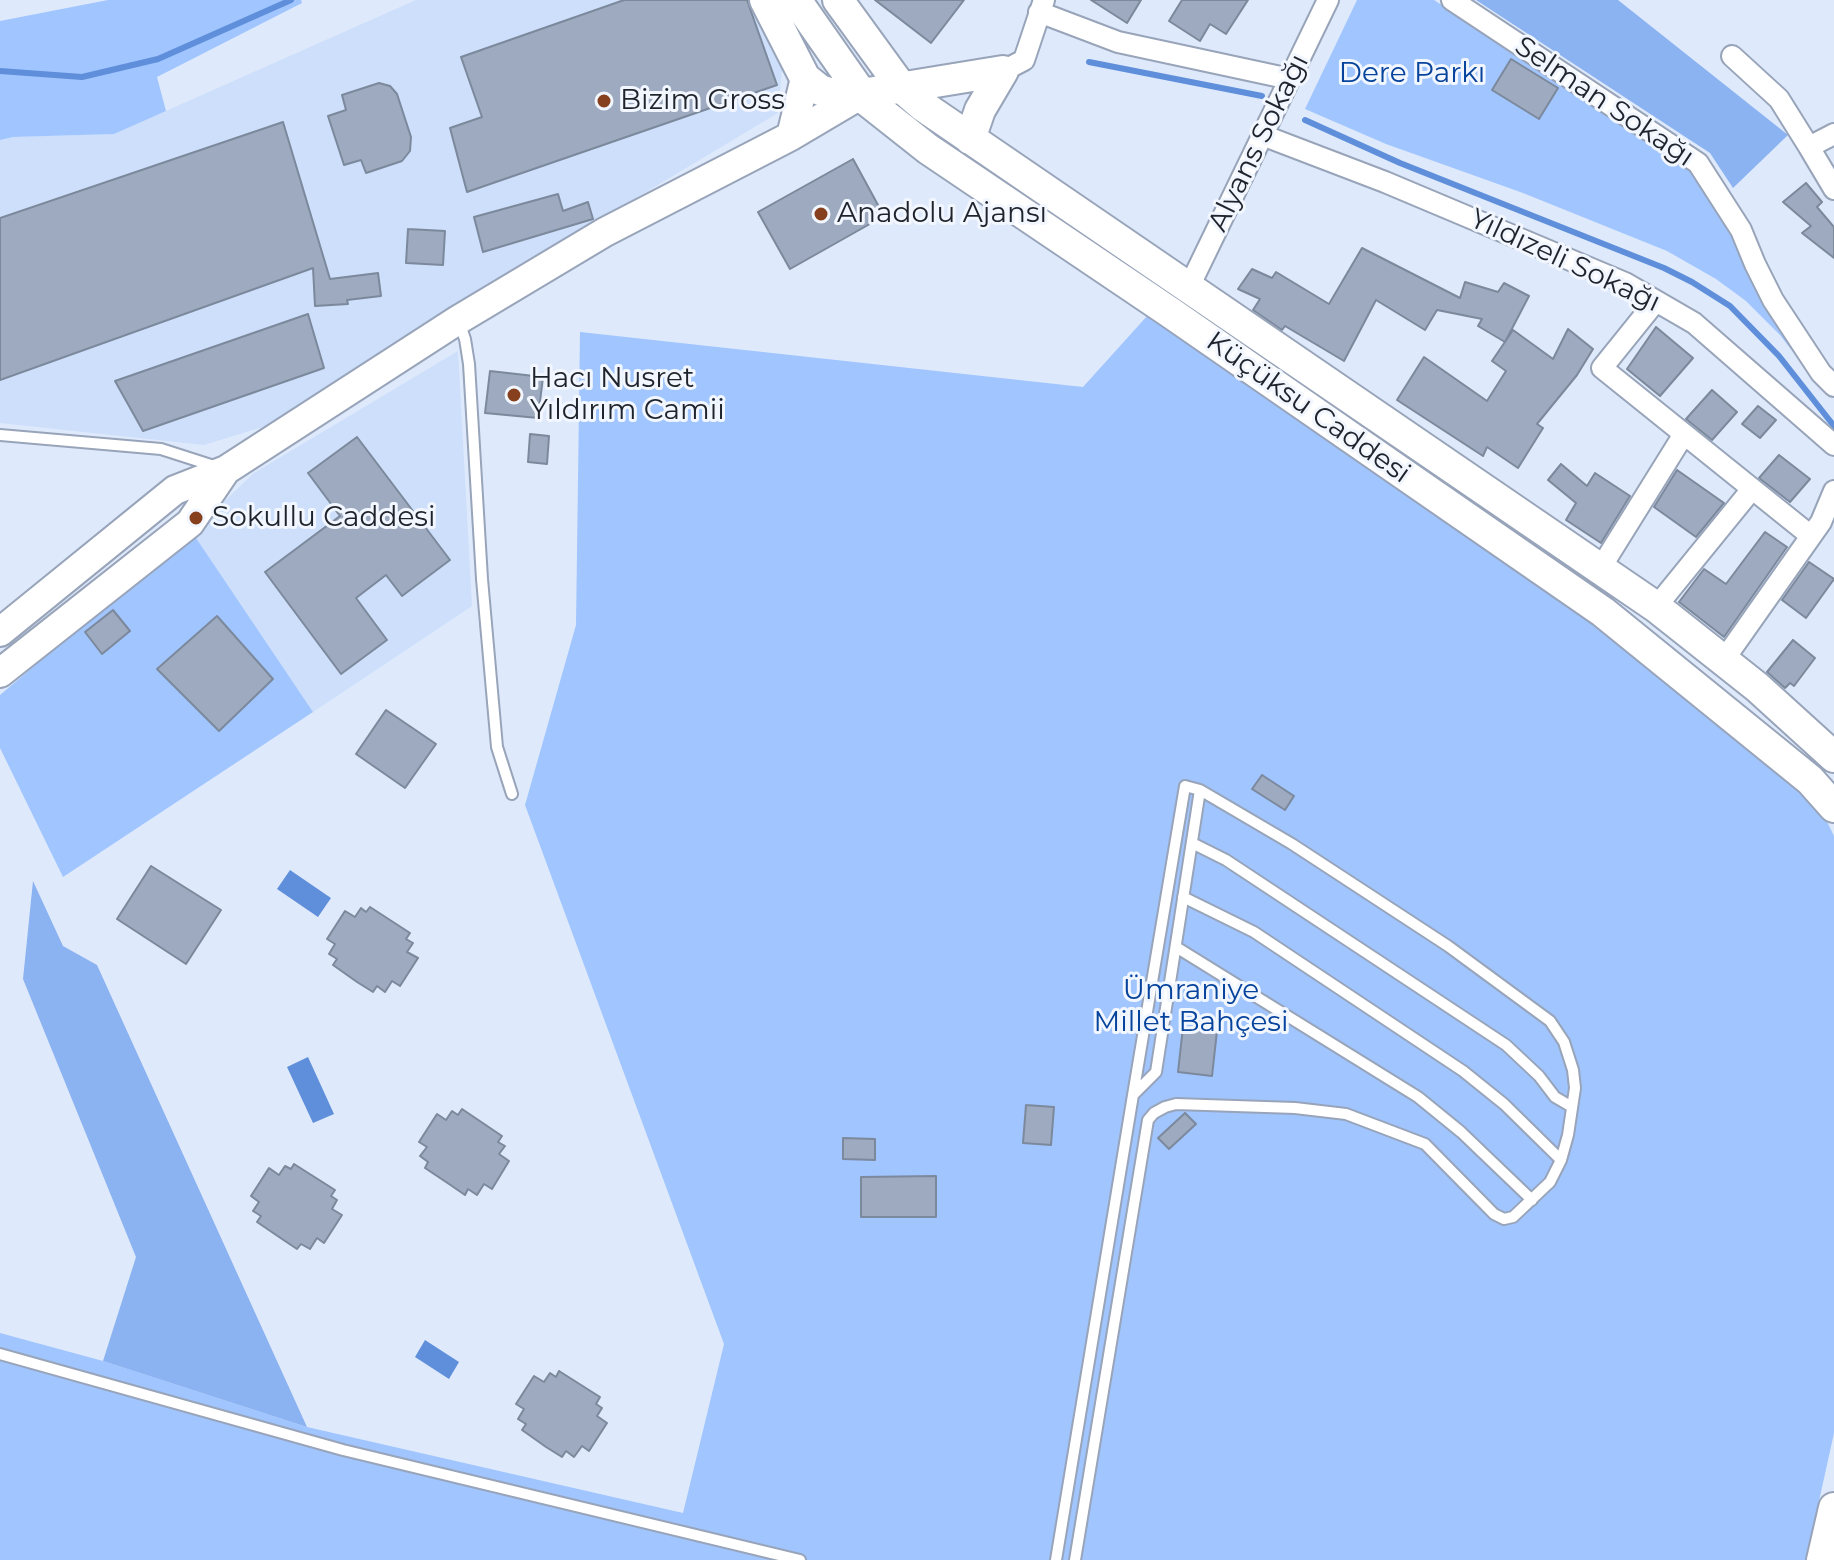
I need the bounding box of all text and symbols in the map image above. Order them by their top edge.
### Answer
street label: Selman Sokağı [1508,30,1700,174]
street label: Alyans Sokağı [1202,49,1316,237]
park label: Dere Parkı [1339,57,1485,91]
place label: Bizim Gross [620,84,785,118]
marker: Bizim Gross [595,92,613,110]
place label: Anadolu Ajansı [837,197,1047,231]
street label: Yıldızeli Sokağı [1464,202,1666,320]
marker: Anadolu Ajansı [812,205,830,223]
street label: Küçüksu Caddesi [1200,325,1416,491]
place label: Hacı Nusret Yıldırım Camii [530,362,725,428]
marker: Hacı Nusret Yıldırım Camii [505,386,523,404]
place label: Sokullu Caddesi [212,501,436,535]
marker: Sokullu Caddesi [187,509,205,527]
park label: Ümraniye Millet Bahçesi [1093,974,1289,1040]

